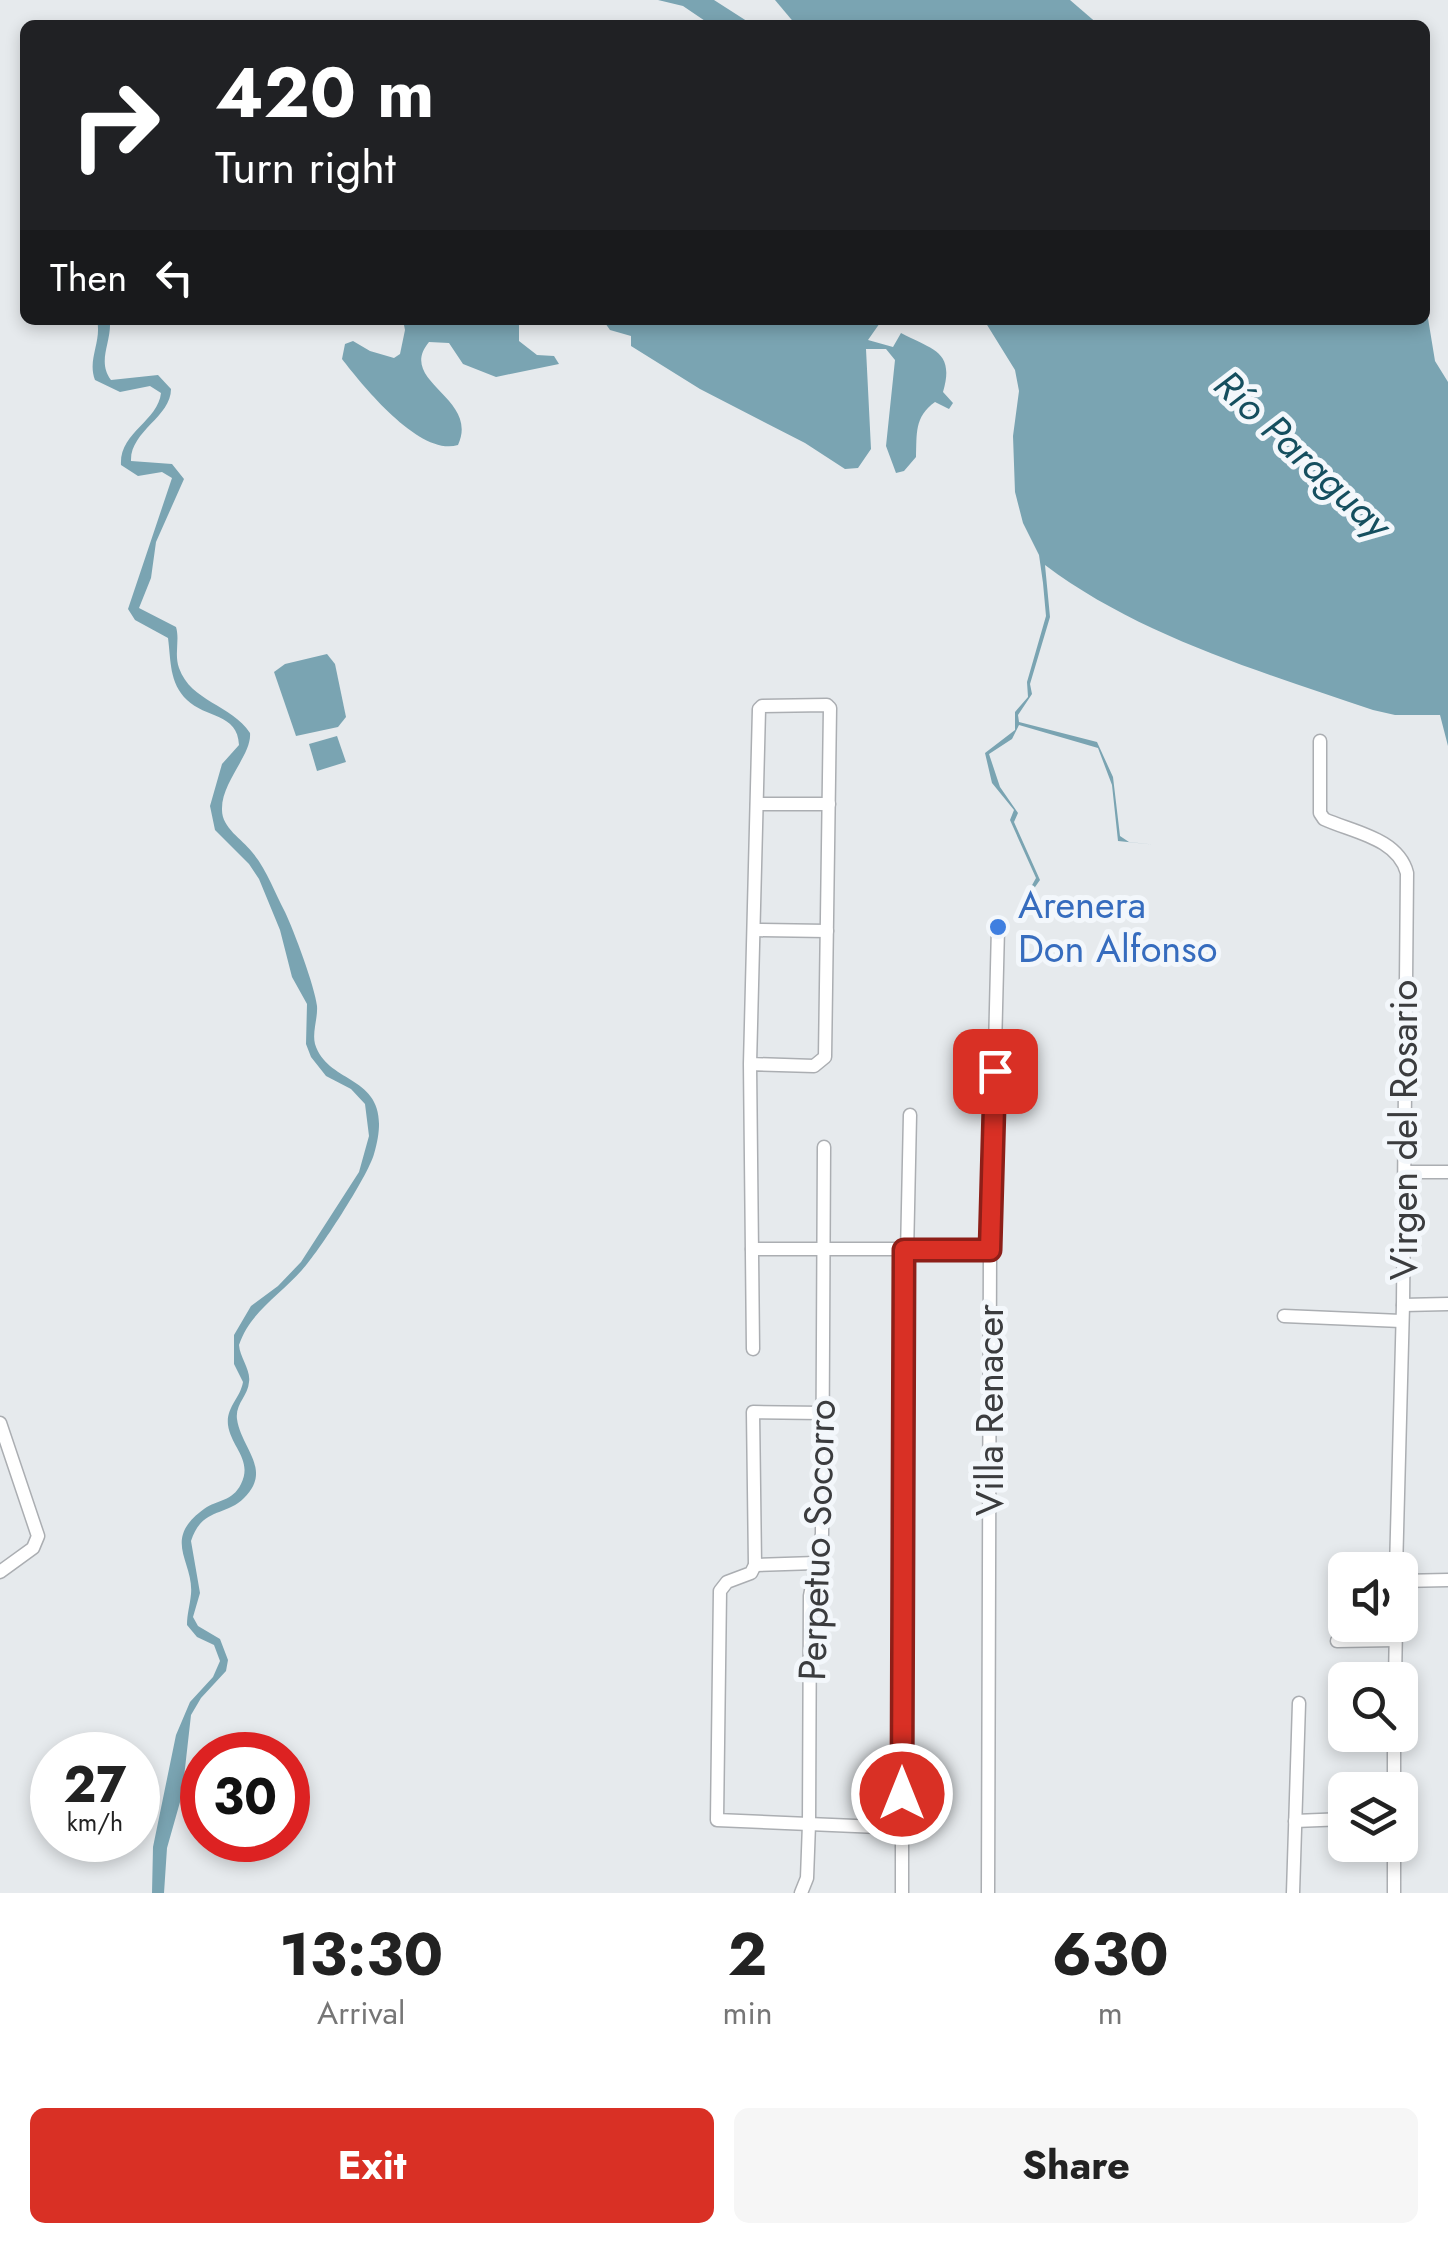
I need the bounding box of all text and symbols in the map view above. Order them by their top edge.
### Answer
text: 420 m [215,42,435,143]
icon: right [50,60,180,190]
text: Turn right [215,135,396,200]
text: Then [50,250,127,305]
icon: left [147,250,202,305]
water label: Río Paraguay [1201,356,1407,554]
place label: Arenera Don Alfonso [1018,877,1217,976]
marker: Arenera Don Alfonso [987,916,1009,938]
street label: Virgen del Rosario [1376,980,1431,1280]
pin [953,1029,1038,1114]
icon: arrive [968,1044,1023,1099]
street label: Villa Renacer [962,1304,1017,1516]
street label: Perpetuo Socorro [784,1398,849,1682]
map controls [1328,1552,1418,1862]
button: sound [1328,1552,1418,1642]
button: search [1328,1662,1418,1752]
speed limit sign: 30 [180,1732,310,1862]
position arrow [850,1742,954,1846]
text: 27 [64,1748,126,1821]
button: layers [1328,1772,1418,1862]
text: km/h [67,1804,123,1840]
text: 13:30 [279,1911,443,1998]
text: 2 [728,1911,767,1998]
text: 630 [1052,1911,1169,1998]
text: Arrival [317,1990,405,2036]
text: min [722,1990,773,2036]
text: m [1098,1990,1123,2036]
button: Exit [30,2108,714,2223]
button: Share [734,2108,1418,2223]

